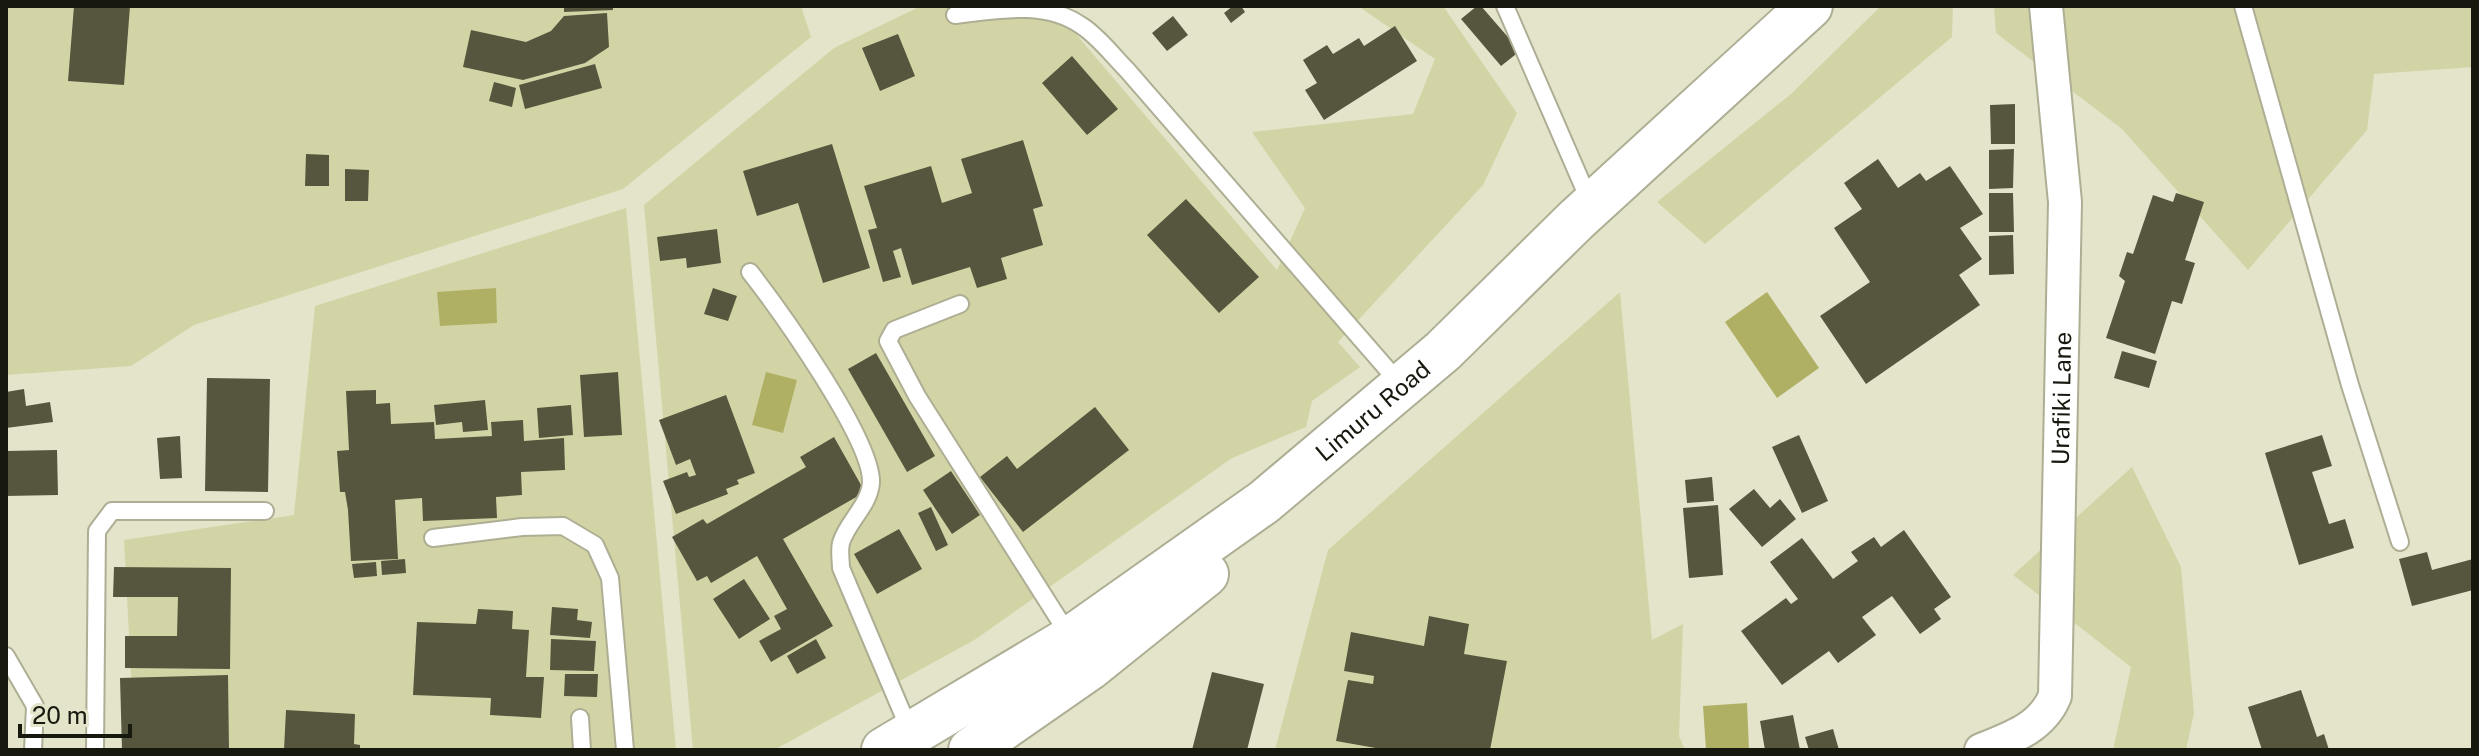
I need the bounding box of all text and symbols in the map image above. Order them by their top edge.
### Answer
street label: Urafiki Lane [2046,331,2076,466]
street label: Limuru Road [1310,354,1435,467]
scale bar [20,688,130,738]
text: 20 m [32,701,88,729]

